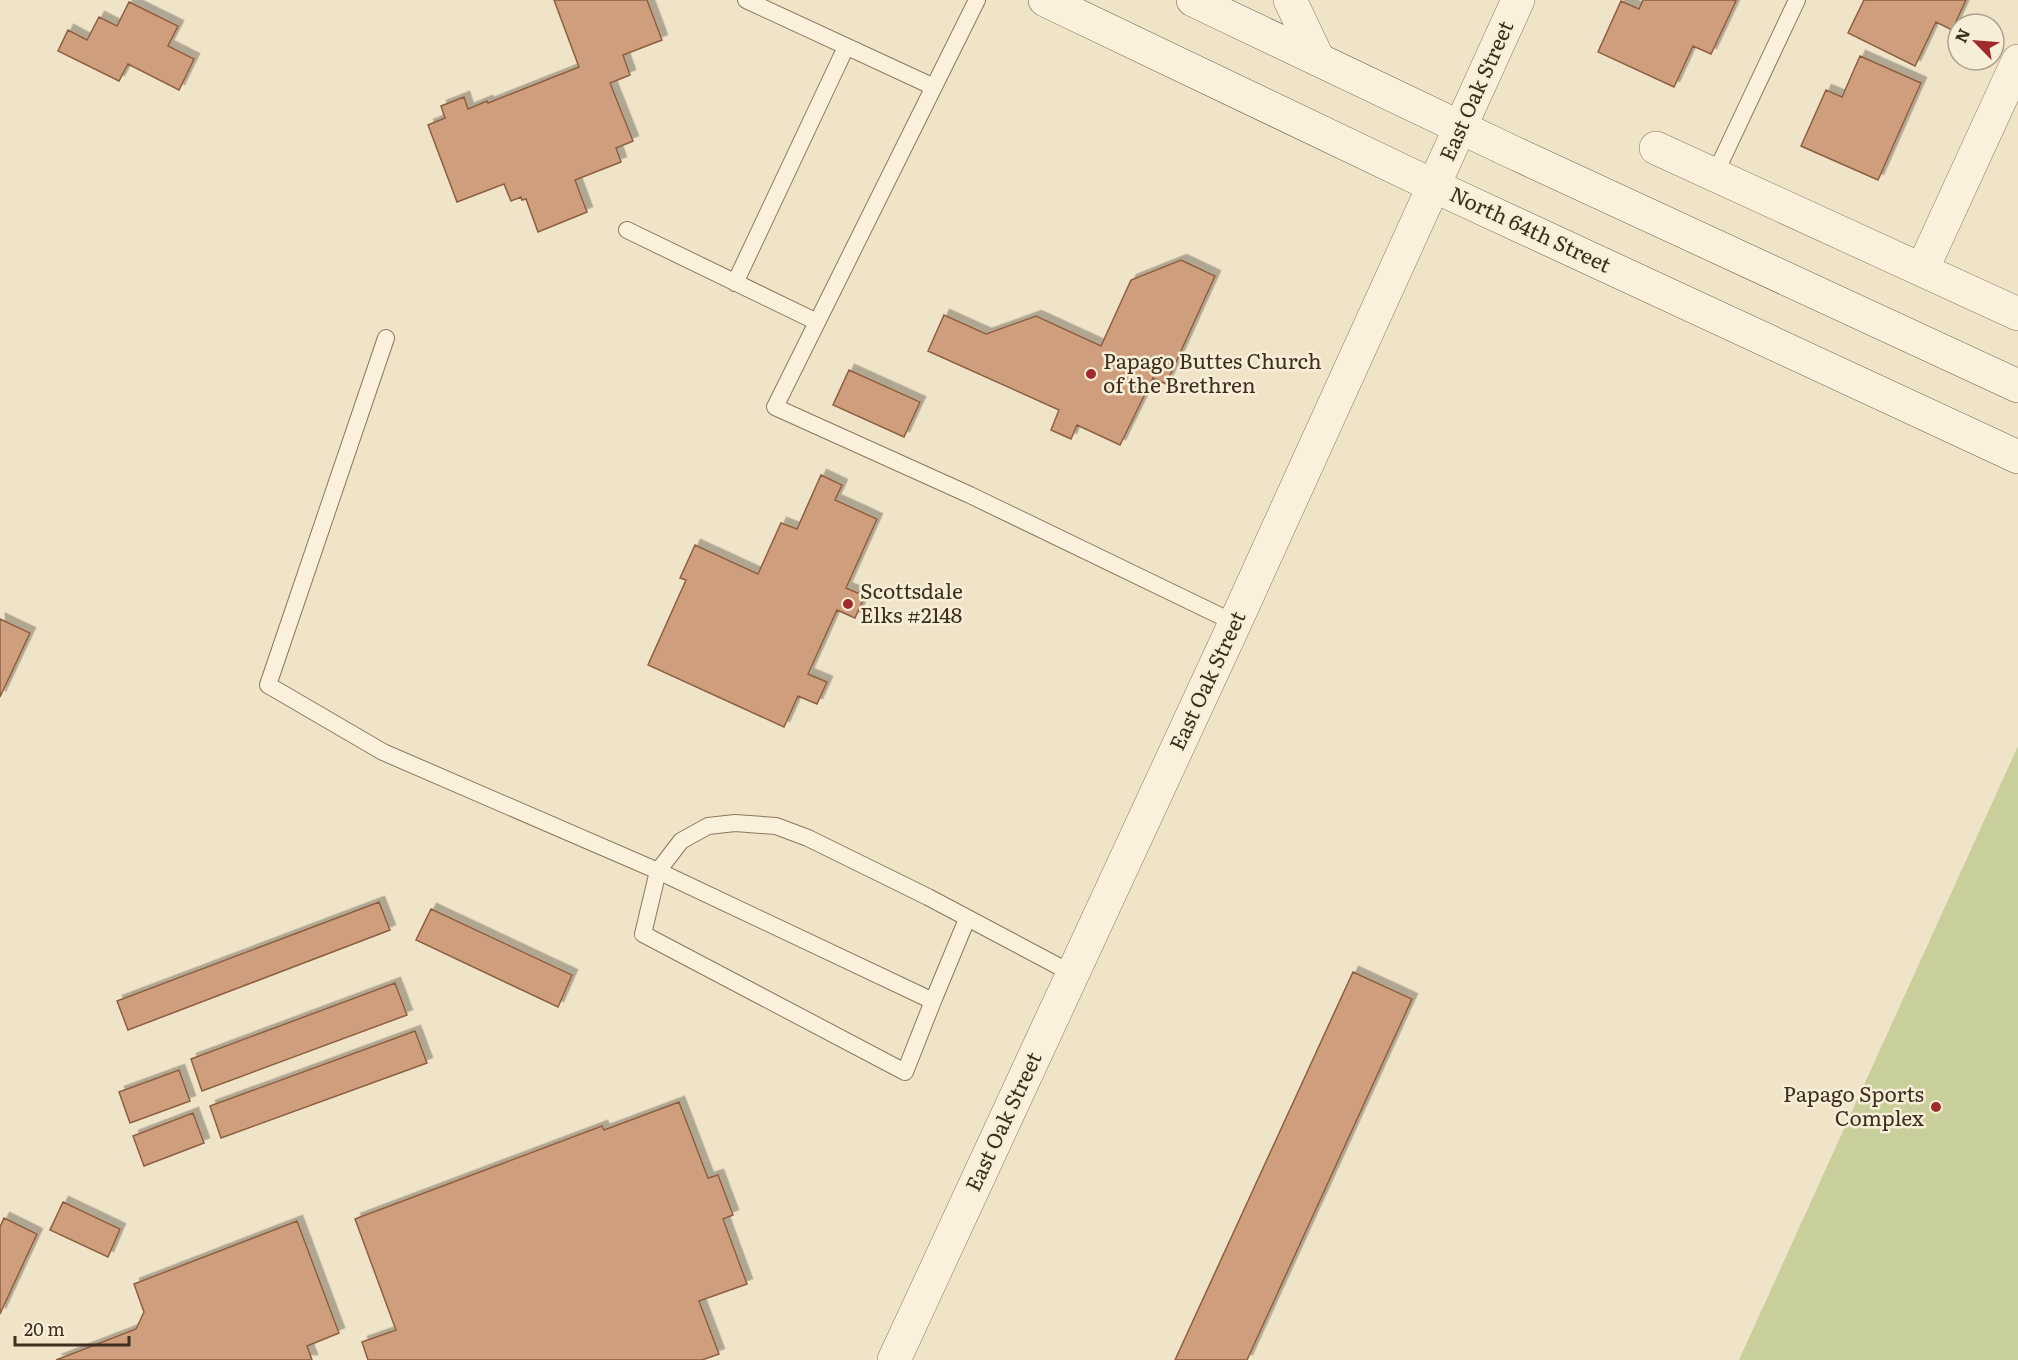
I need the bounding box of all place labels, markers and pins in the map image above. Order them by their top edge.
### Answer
place label: Papago Buttes Church of the Brethren [1103,344,1322,399]
marker: Papago Buttes Church of the Brethren [1084,367,1098,381]
place label: Scottsdale Elks #2148 [860,574,963,629]
marker: Scottsdale Elks #2148 [841,597,855,611]
place label: Papago Sports Complex [1783,1077,1924,1132]
marker: Papago Sports Complex [1929,1100,1943,1114]

